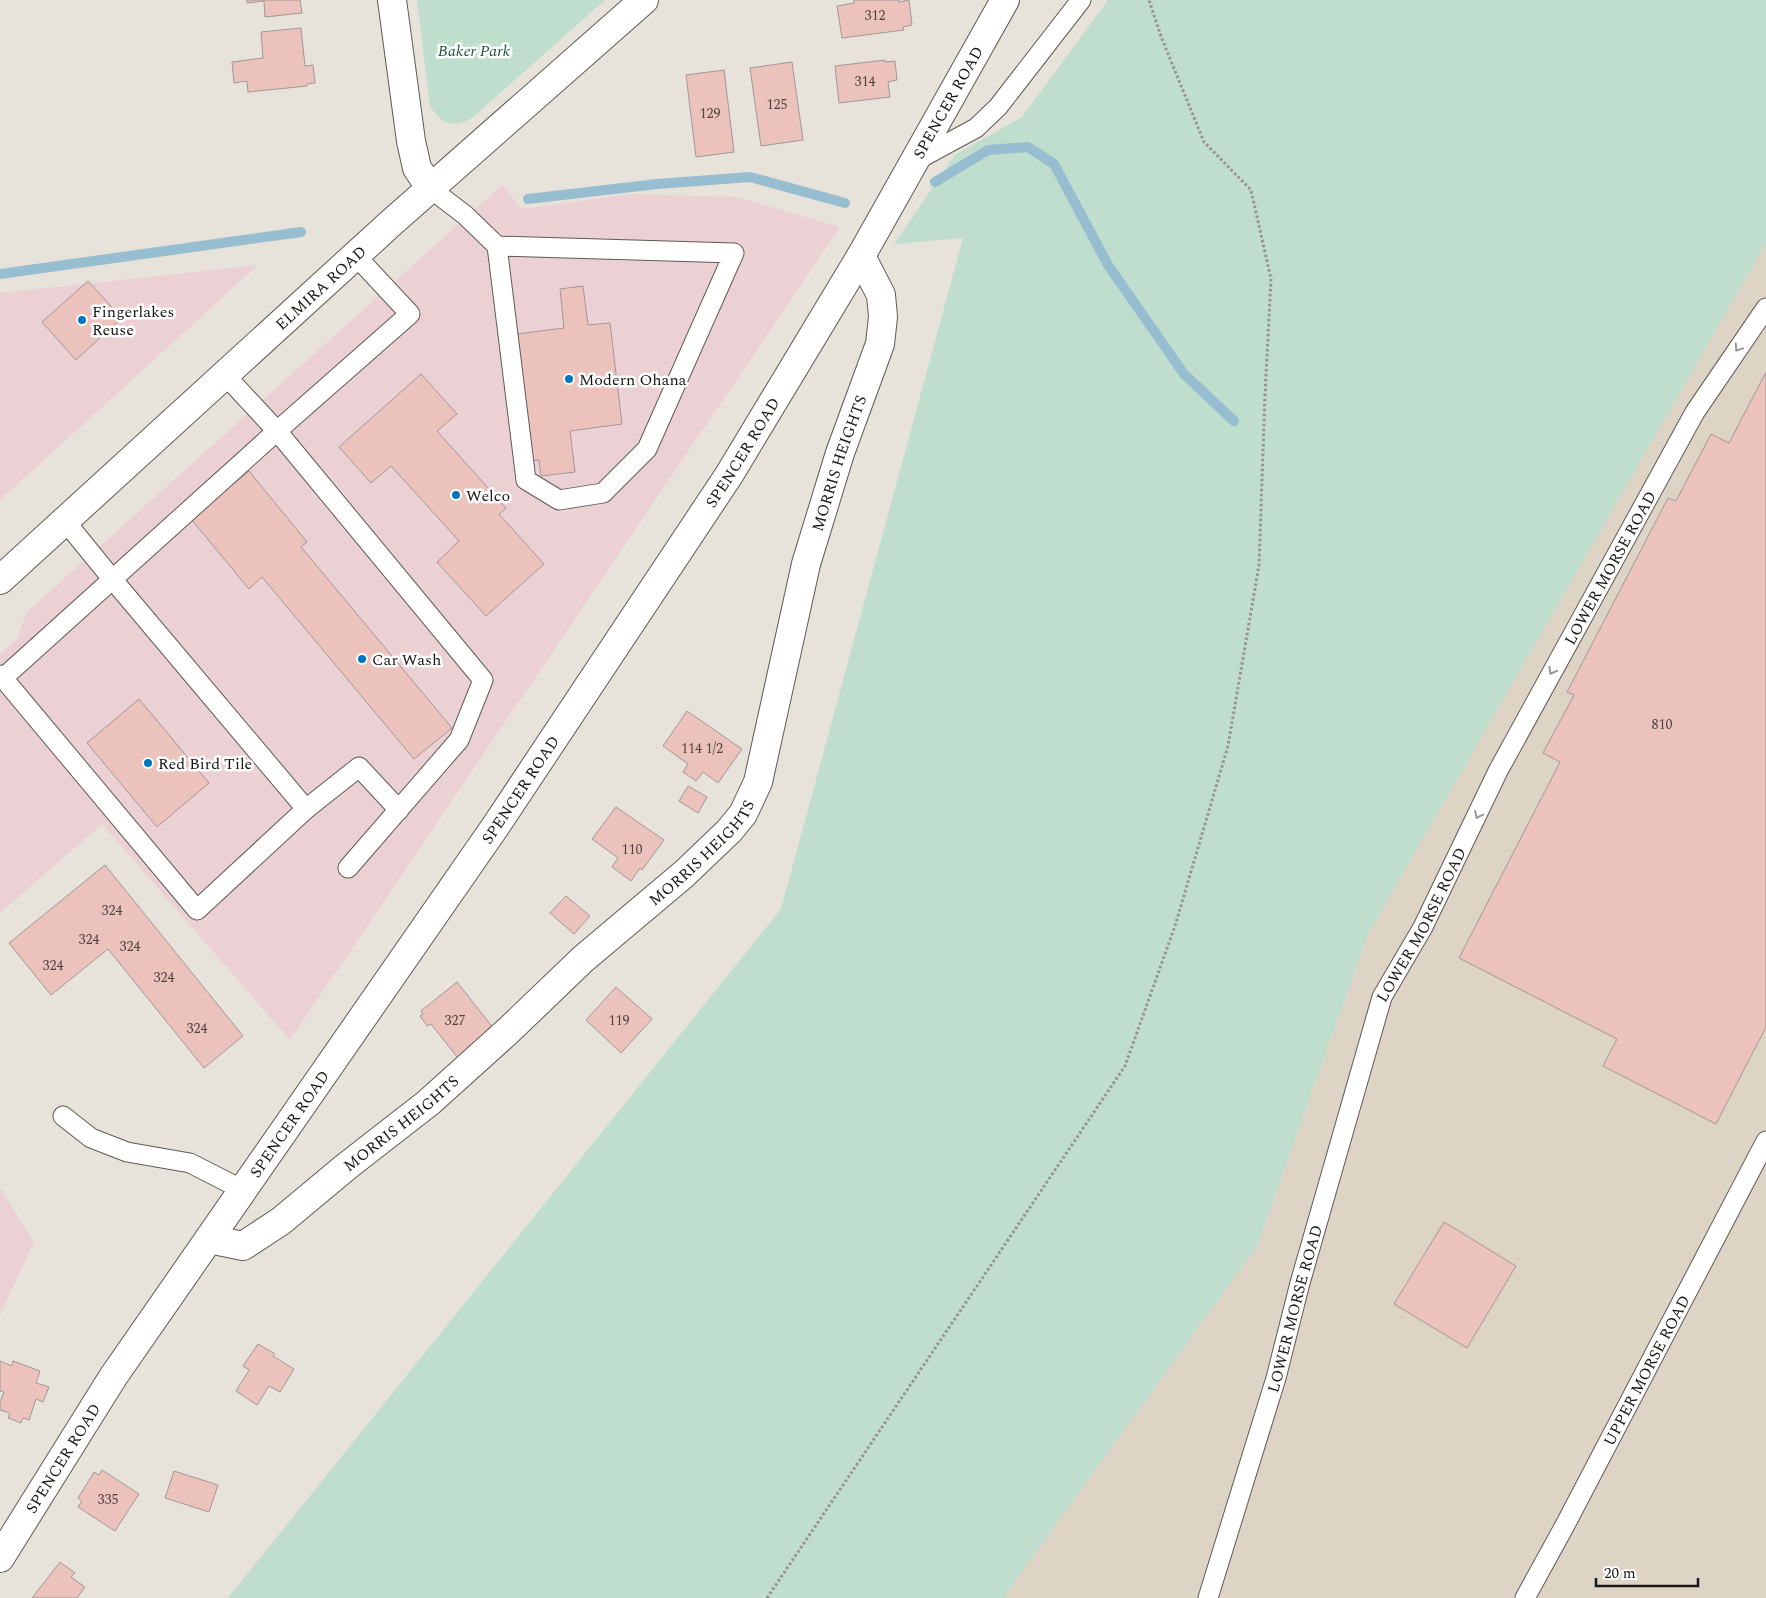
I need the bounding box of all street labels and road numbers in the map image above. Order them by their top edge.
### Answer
street label: SPENCER ROAD [907,42,990,163]
street label: ELMIRA ROAD [270,240,372,336]
street label: MORRIS HEIGHTS [806,392,873,535]
street label: SPENCER ROAD [700,393,786,513]
street label: LOWER MORSE ROAD [1558,487,1663,650]
street label: SPENCER ROAD [476,731,566,849]
street label: MORRIS HEIGHTS [644,796,761,912]
street label: LOWER MORSE ROAD [1370,843,1473,1007]
street label: SPENCER ROAD [244,1065,336,1183]
street label: MORRIS HEIGHTS [338,1070,465,1178]
street label: LOWER MORSE ROAD [1261,1222,1329,1396]
street label: UPPER MORSE ROAD [1597,1291,1696,1450]
street label: SPENCER ROAD [20,1399,107,1518]

